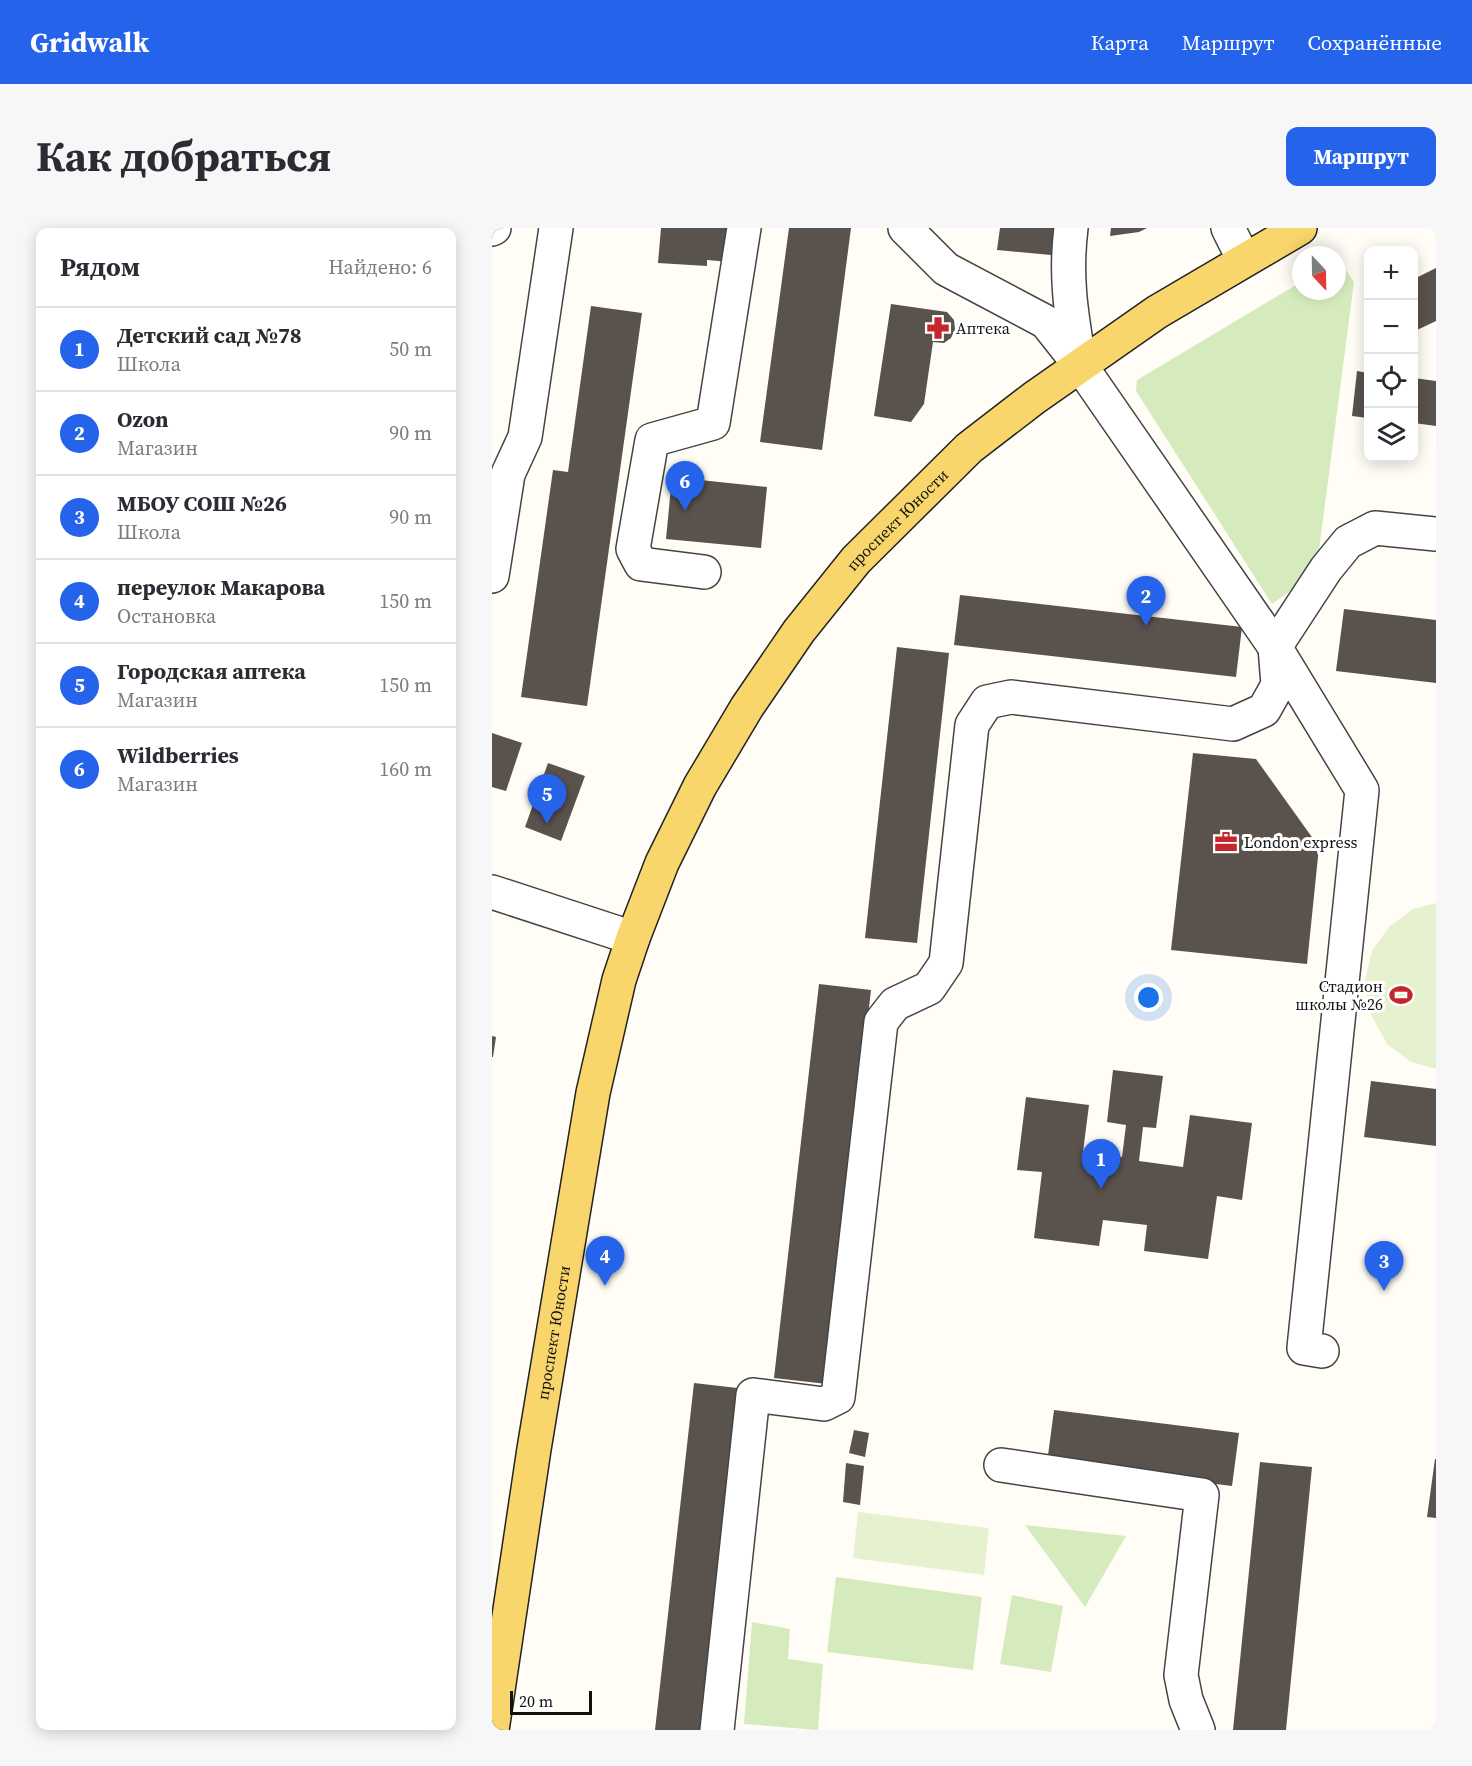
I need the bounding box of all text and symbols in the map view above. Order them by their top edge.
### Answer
text: Gridwalk [30,23,149,61]
text: Карта [1091,28,1149,57]
text: Маршрут [1182,28,1275,57]
text: Сохранённые [1308,28,1442,57]
text: Как добраться [36,127,331,185]
button: Маршрут [1286,127,1436,186]
north arrow [1292,246,1346,300]
map controls [1364,246,1418,462]
button: + [1364,246,1418,300]
text: Рядом [60,249,140,285]
text: Найдено: 6 [328,253,432,281]
button: − [1364,300,1418,354]
pharmacy icon: Аптека [925,315,951,341]
place label: Аптека [956,317,1011,339]
text: Детский сад №78 [117,320,302,350]
text: 1 [74,335,85,363]
text: 50 m [389,335,432,363]
text: Школа [117,350,181,378]
button: locate [1364,354,1418,408]
text: Ozon [117,404,169,434]
button: layers [1364,408,1418,462]
text: 2 [74,419,85,447]
text: 90 m [389,419,432,447]
text: Магазин [117,434,198,462]
pin: 6 [666,462,704,511]
street label: проспект Юности [841,464,953,575]
text: МБОУ СОШ №26 [117,488,287,518]
text: 3 [74,503,85,531]
text: 90 m [389,503,432,531]
text: Школа [117,518,181,546]
text: переулок Макарова [117,572,325,602]
pin: 2 [1126,576,1166,626]
text: 4 [74,587,85,615]
text: 150 m [379,587,432,615]
text: Остановка [117,602,216,630]
text: Городская аптека [117,656,306,686]
text: 5 [74,671,85,699]
text: 150 m [379,671,432,699]
text: Магазин [117,686,198,714]
text: Wildberries [117,740,239,770]
text: 6 [74,755,85,783]
text: 160 m [379,755,432,783]
text: Магазин [117,770,198,798]
pin: 5 [528,774,566,824]
office icon: London express [1213,829,1239,855]
place label: London express [1244,831,1358,853]
place label: Стадион школы №26 [1295,975,1383,1015]
sports icon: Стадион школы №26 [1388,982,1414,1008]
your location [1134,983,1163,1012]
pin: 1 [1082,1140,1120,1189]
pin: 4 [586,1236,624,1286]
pin: 3 [1364,1242,1404,1291]
street label: проспект Юности [531,1264,575,1402]
scale bar [510,1688,592,1716]
text: 20 m [519,1690,553,1712]

